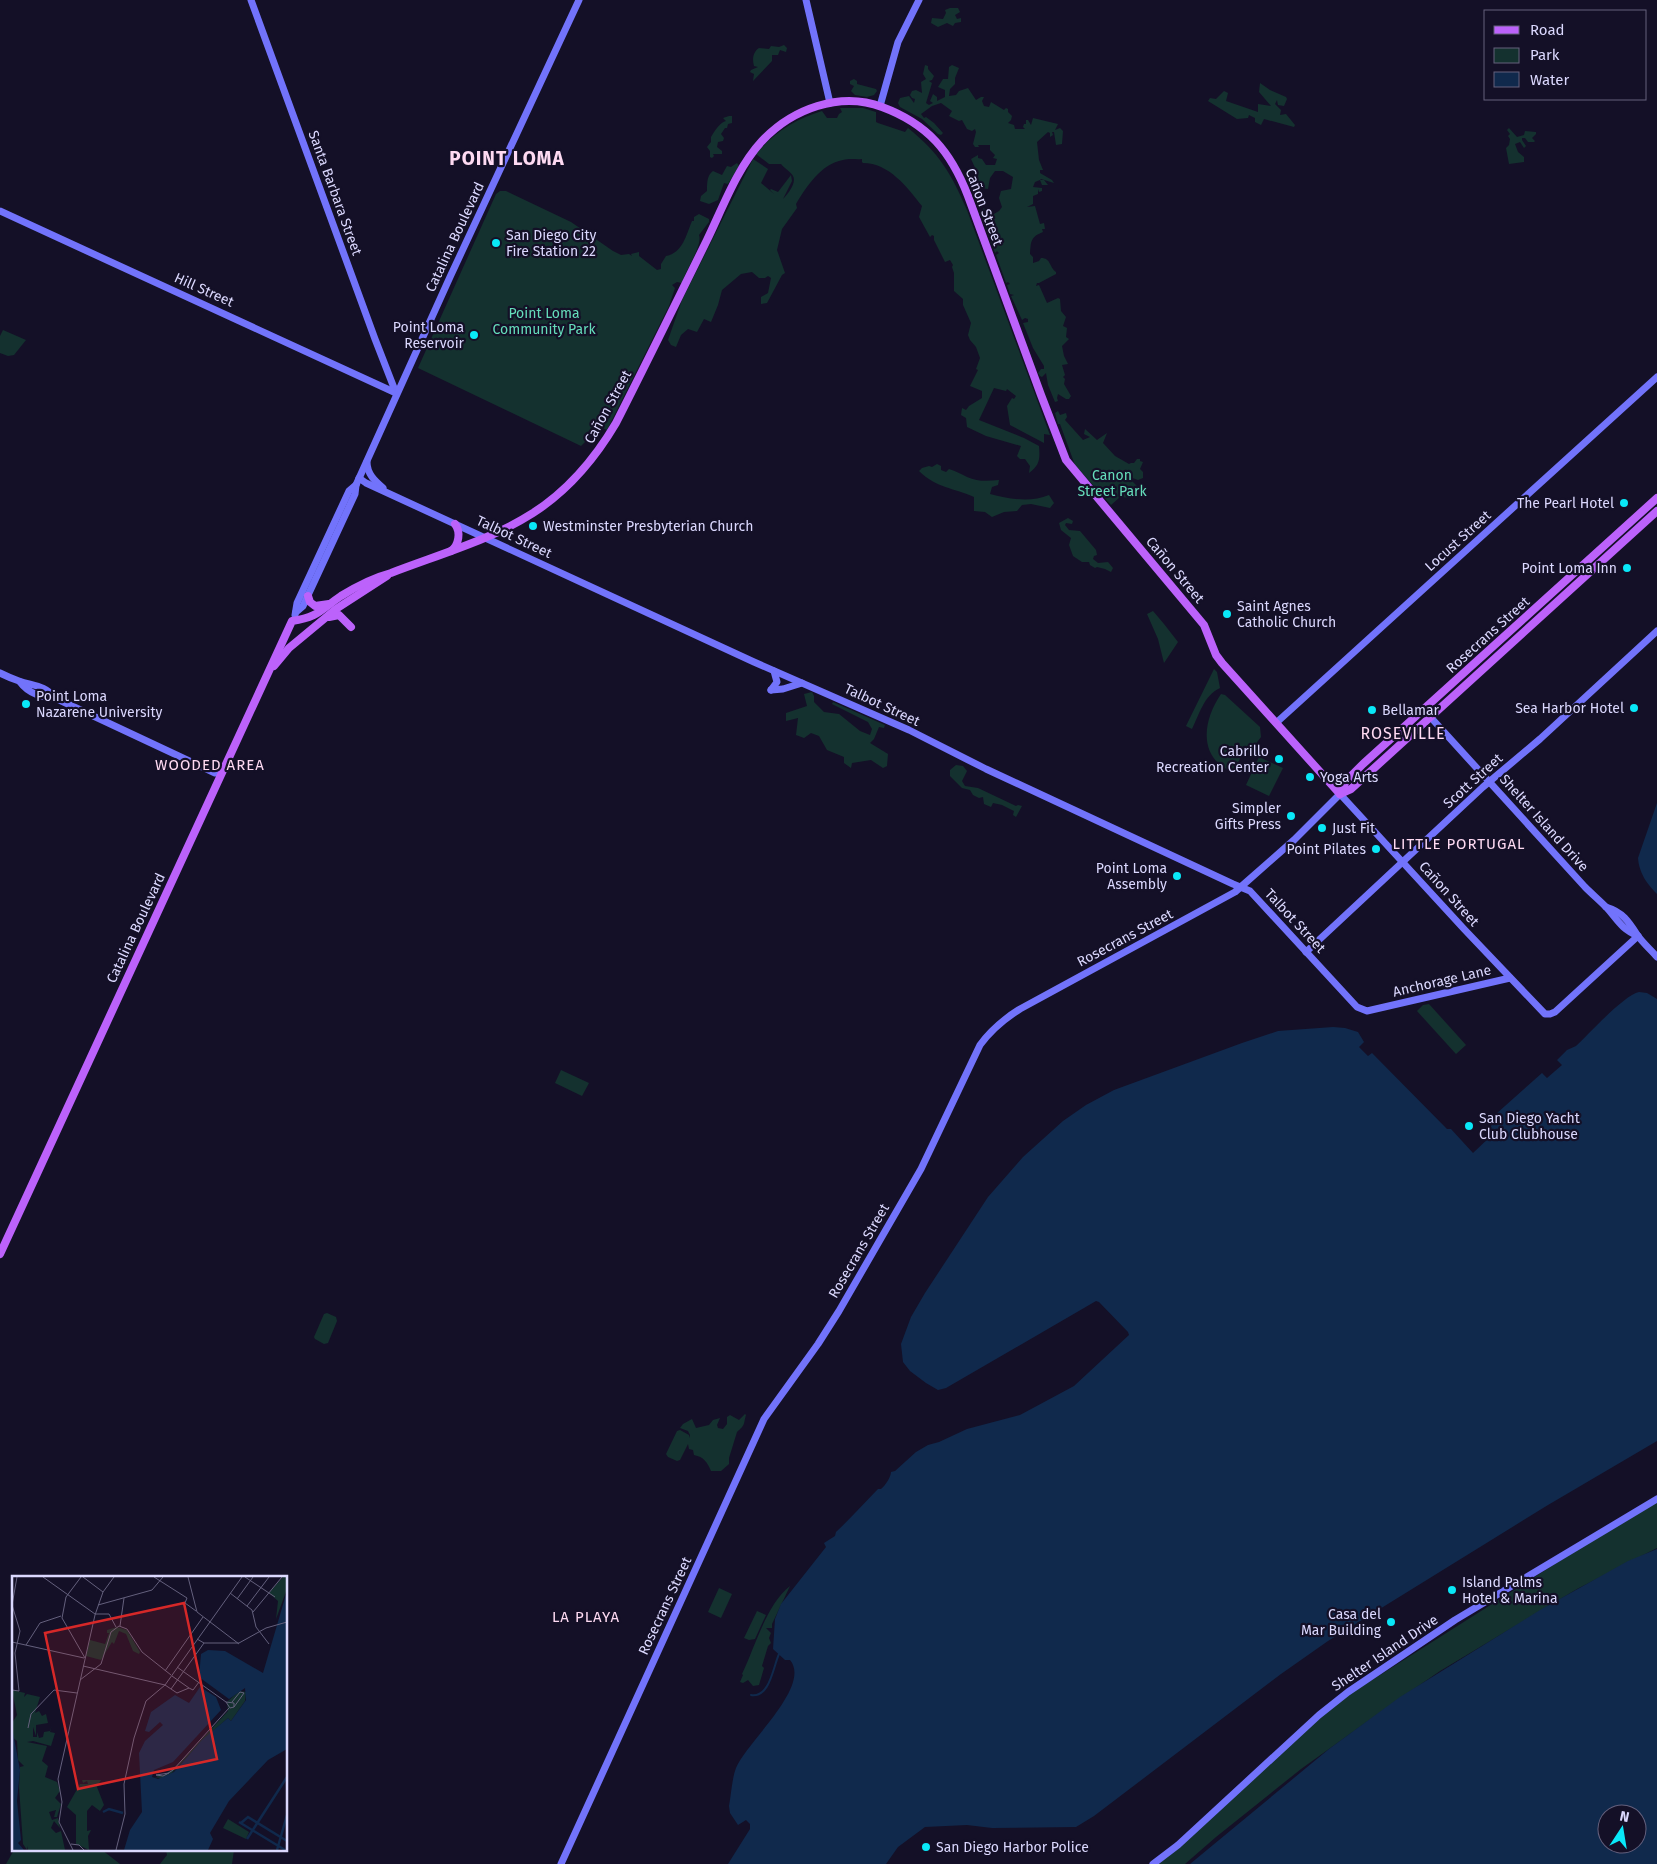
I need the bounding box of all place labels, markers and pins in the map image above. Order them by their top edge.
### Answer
place label: San Diego City Fire Station 22 [506,227,596,260]
marker: San Diego City Fire Station 22 [490,237,502,249]
place label: Point Loma Reservoir [393,319,465,352]
marker: Point Loma Reservoir [468,329,480,341]
place label: The Pearl Hotel [1517,495,1614,512]
marker: The Pearl Hotel [1618,497,1630,509]
place label: Westminster Presbyterian Church [543,518,753,535]
marker: Westminster Presbyterian Church [527,520,539,532]
place label: Point Loma Inn [1522,560,1617,577]
marker: Point Loma Inn [1621,562,1633,574]
place label: Saint Agnes Catholic Church [1237,598,1336,631]
marker: Saint Agnes Catholic Church [1221,608,1233,620]
place label: Point Loma Nazarene University [36,688,162,721]
marker: Point Loma Nazarene University [20,698,32,710]
place label: Sea Harbor Hotel [1515,700,1624,717]
place label: Bellamar [1382,702,1440,719]
marker: Sea Harbor Hotel [1628,702,1640,714]
marker: Bellamar [1366,704,1378,716]
place label: Cabrillo Recreation Center [1156,743,1270,776]
marker: Cabrillo Recreation Center [1273,753,1285,765]
place label: Yoga Arts [1320,769,1379,786]
marker: Yoga Arts [1304,771,1316,783]
place label: Simpler Gifts Press [1215,800,1282,833]
marker: Simpler Gifts Press [1285,810,1297,822]
place label: Just Fit [1332,820,1376,837]
marker: Just Fit [1316,822,1328,834]
place label: Point Pilates [1286,841,1366,858]
marker: Point Pilates [1370,843,1382,855]
place label: Point Loma Assembly [1096,860,1167,893]
marker: Point Loma Assembly [1171,870,1183,882]
place label: San Diego Yacht Club Clubhouse [1479,1110,1581,1143]
marker: San Diego Yacht Club Clubhouse [1463,1120,1475,1132]
place label: Island Palms Hotel & Marina [1462,1574,1558,1607]
marker: Island Palms Hotel & Marina [1446,1584,1458,1596]
place label: Casa del Mar Building [1301,1606,1382,1639]
marker: Casa del Mar Building [1385,1616,1397,1628]
place label: San Diego Harbor Police [936,1839,1089,1856]
marker: San Diego Harbor Police [920,1841,932,1853]

